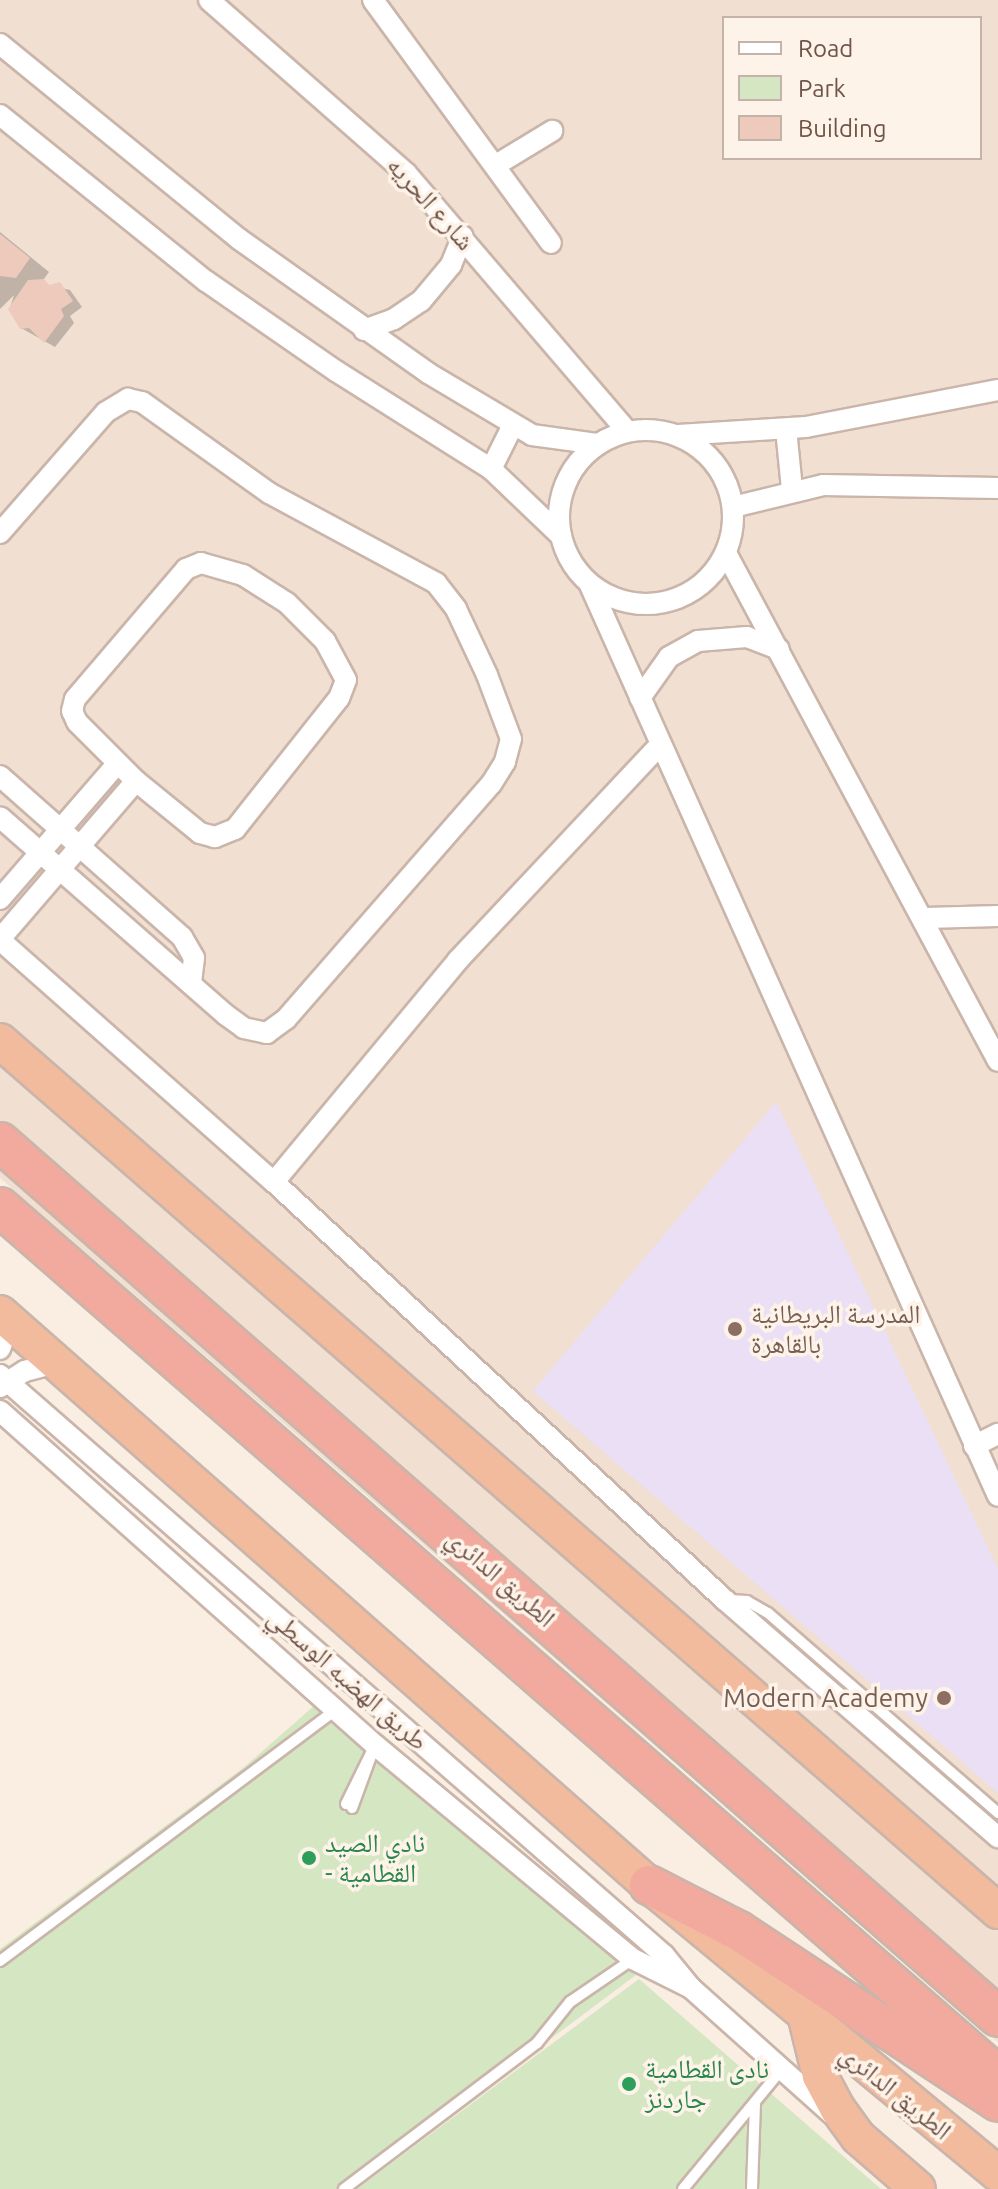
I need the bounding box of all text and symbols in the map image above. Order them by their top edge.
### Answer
legend [722,16,982,160]
text: Road [798,35,853,62]
text: Park [798,75,846,102]
text: Building [798,115,886,142]
street label: شارع الحريه [381,150,481,256]
place label: المدرسة البريطانية بالقاهرة [751,1298,921,1360]
marker: المدرسة البريطانية بالقاهرة [726,1320,744,1338]
street label: الطريق الدائري [440,1522,562,1634]
street label: طريق الهضبه الوسطي [262,1601,434,1757]
place label: Modern Academy [723,1682,928,1714]
marker: Modern Academy [935,1689,953,1707]
place label: نادي الصيد - القطامية [325,1827,425,1888]
marker: نادي الصيد - القطامية [300,1849,318,1867]
street label: الطريق الدائري [834,2038,958,2146]
place label: نادى القطامية جاردنز [645,2053,769,2114]
marker: نادى القطامية جاردنز [620,2075,638,2093]

